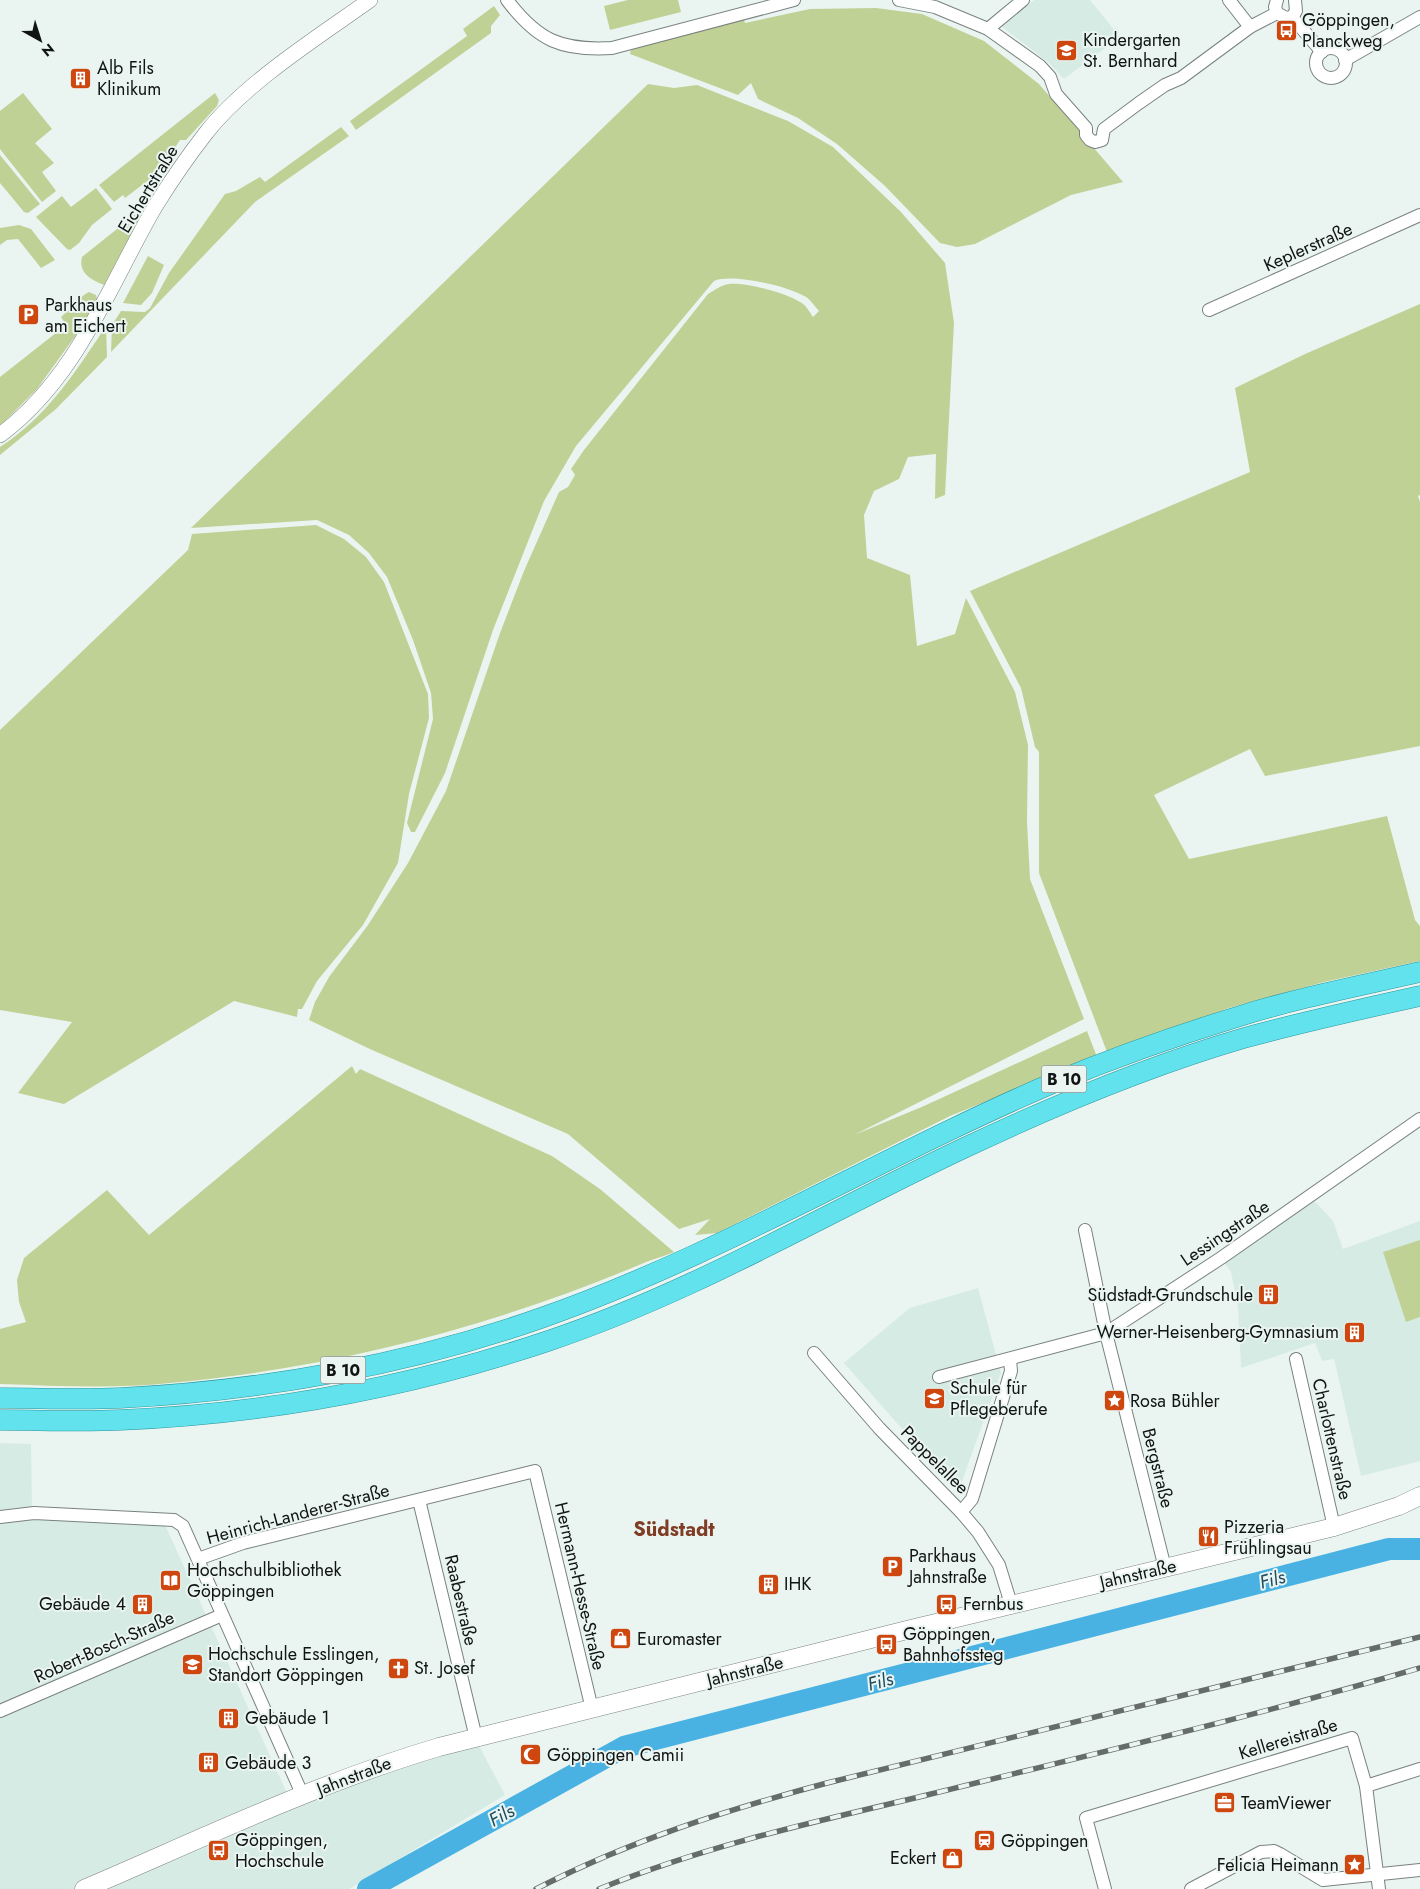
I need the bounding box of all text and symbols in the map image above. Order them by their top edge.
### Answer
place label: Göppingen, Planckweg [1302,7,1395,54]
north arrow [15,15,65,65]
bus stop icon: Göppingen, Planckweg [1274,18,1298,42]
place label: Kindergarten St. Bernhard [1083,27,1181,74]
school or university icon: Kindergarten St. Bernhard [1055,38,1079,62]
text: N [38,39,59,61]
place label: Alb Fils Klinikum [97,55,161,102]
building icon: Alb Fils Klinikum [69,66,93,90]
street label: Eichertstraße [112,140,184,238]
street label: Keplerstraße [1260,216,1356,278]
place label: Parkhaus am Eichert [45,292,126,339]
parking icon: Parkhaus am Eichert [17,303,41,327]
road number: B 10 [1042,1066,1086,1092]
street label: Lessingstraße [1175,1194,1275,1272]
place label: Südstadt-Grundschule [1087,1282,1253,1308]
building icon: Südstadt-Grundschule [1257,1283,1281,1307]
place label: Werner-Heisenberg-Gymnasium [1097,1319,1339,1345]
building icon: Werner-Heisenberg-Gymnasium [1343,1320,1367,1344]
road number: B 10 [320,1356,366,1384]
place label: Schule für Pflegeberufe [950,1375,1048,1422]
street label: Charlottenstraße [1305,1376,1359,1502]
school or university icon: Schule für Pflegeberufe [922,1386,946,1410]
place label: Rosa Bühler [1130,1388,1221,1414]
place icon: Rosa Bühler [1102,1389,1126,1413]
street label: Pappelallee [895,1420,975,1500]
street label: Bergstraße [1136,1425,1180,1511]
street label: Heinrich-Landerer-Straße [204,1477,392,1551]
street label: Hermann-Hesse-Straße [548,1499,612,1673]
place label: Pizzeria Frühlingsau [1224,1514,1312,1561]
district label: Südstadt [633,1515,715,1544]
restaurant icon: Pizzeria Frühlingsau [1196,1525,1220,1549]
place label: Parkhaus Jahnstraße [907,1543,987,1590]
street label: Raabestraße [438,1552,484,1648]
street label: Jahnstraße [1095,1553,1179,1596]
parking icon: Parkhaus Jahnstraße [881,1554,905,1578]
place label: Hochschulbibliothek Göppingen [187,1557,342,1604]
water label: Fils [1256,1563,1289,1596]
library icon: Hochschulbibliothek Göppingen [159,1568,183,1592]
place label: IHK [784,1571,812,1597]
building icon: IHK [756,1572,780,1596]
place label: Gebäude 4 [39,1591,126,1617]
place label: Fernbus [963,1591,1023,1617]
building icon: Gebäude 4 [130,1592,154,1616]
bus stop icon: Fernbus [935,1592,959,1616]
street label: Robert-Bosch-Straße [30,1604,178,1690]
place label: Göppingen, Bahnhofssteg [903,1621,1003,1668]
place label: Euromaster [637,1626,723,1652]
shop icon: Euromaster [609,1627,633,1651]
bus stop icon: Göppingen, Bahnhofssteg [875,1632,899,1656]
place label: Hochschule Esslingen, Standort Göppingen [208,1641,380,1688]
street label: Jahnstraße [702,1649,786,1694]
school or university icon: Hochschule Esslingen, Standort Göppingen [180,1652,204,1676]
place label: St. Josef [414,1655,476,1681]
church icon: St. Josef [386,1656,410,1680]
water label: Fils [864,1665,897,1698]
place label: Gebäude 1 [245,1705,330,1731]
building icon: Gebäude 1 [217,1706,241,1730]
street label: Kellereistraße [1235,1712,1341,1766]
place label: Göppingen Camii [547,1742,684,1768]
mosque icon: Göppingen Camii [519,1743,543,1767]
place label: Gebäude 3 [225,1750,312,1776]
street label: Jahnstraße [311,1750,395,1803]
building icon: Gebäude 3 [197,1751,221,1775]
place label: TeamViewer [1241,1790,1332,1816]
office icon: TeamViewer [1213,1791,1237,1815]
water label: Fils [483,1797,520,1833]
place label: Göppingen, Hochschule [235,1827,328,1874]
place label: Göppingen [1001,1828,1088,1854]
station icon: Göppingen [973,1829,997,1853]
bus stop icon: Göppingen, Hochschule [207,1838,231,1862]
place label: Eckert [890,1845,937,1871]
shop icon: Eckert [940,1846,964,1870]
place label: Felicia Heimann [1217,1852,1339,1878]
place icon: Felicia Heimann [1343,1853,1367,1877]

